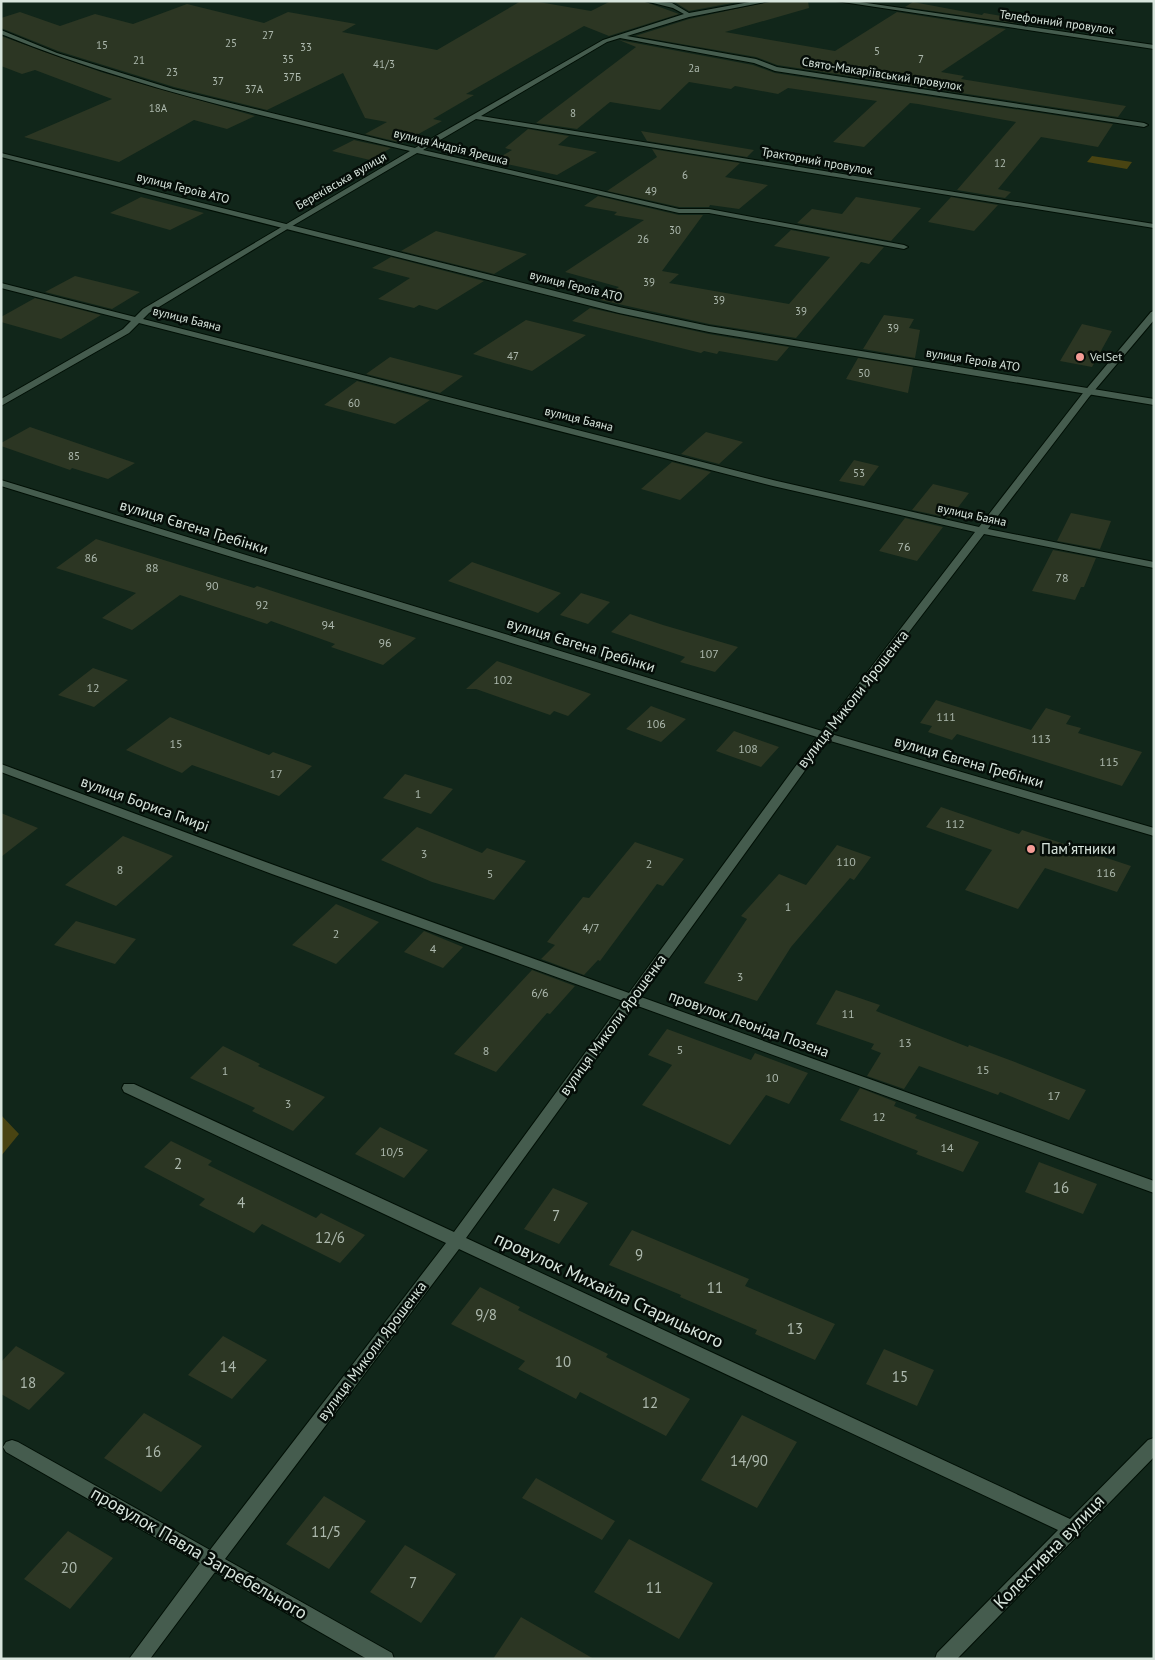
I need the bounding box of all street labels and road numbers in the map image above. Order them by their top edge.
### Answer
street label: Телефонний провулок [999,6,1116,37]
street label: Свято-Макаріївський провулок [801,53,964,94]
street label: вулиця Андрія Ярешка [392,125,510,168]
street label: Тракторний провулок [760,143,874,178]
street label: Береківська вулиця [293,148,389,213]
street label: вулиця Героїв АТО [135,169,231,206]
street label: вулиця Героїв АТО [528,267,624,304]
street label: вулиця Баяна [151,303,223,334]
street label: вулиця Героїв АТО [925,345,1021,374]
street label: вулиця Баяна [543,403,615,434]
street label: вулиця Євгена Гребінки [118,495,271,558]
street label: вулиця Баяна [936,500,1008,529]
street label: вулиця Євгена Гребінки [505,613,658,676]
street label: вулиця Миколи Ярошенка [793,626,912,772]
street label: вулиця Євгена Гребінки [892,731,1046,792]
street label: вулиця Бориса Гмирі [78,771,212,836]
street label: вулиця Миколи Ярошенка [555,950,670,1099]
street label: провулок Леоніда Позена [666,986,832,1061]
street label: провулок Михайла Старицького [491,1226,727,1353]
street label: вулиця Миколи Ярошенка [313,1277,430,1424]
street label: провулок Павла Загребельного [87,1481,312,1624]
street label: Колективна вулиця [988,1490,1109,1614]

